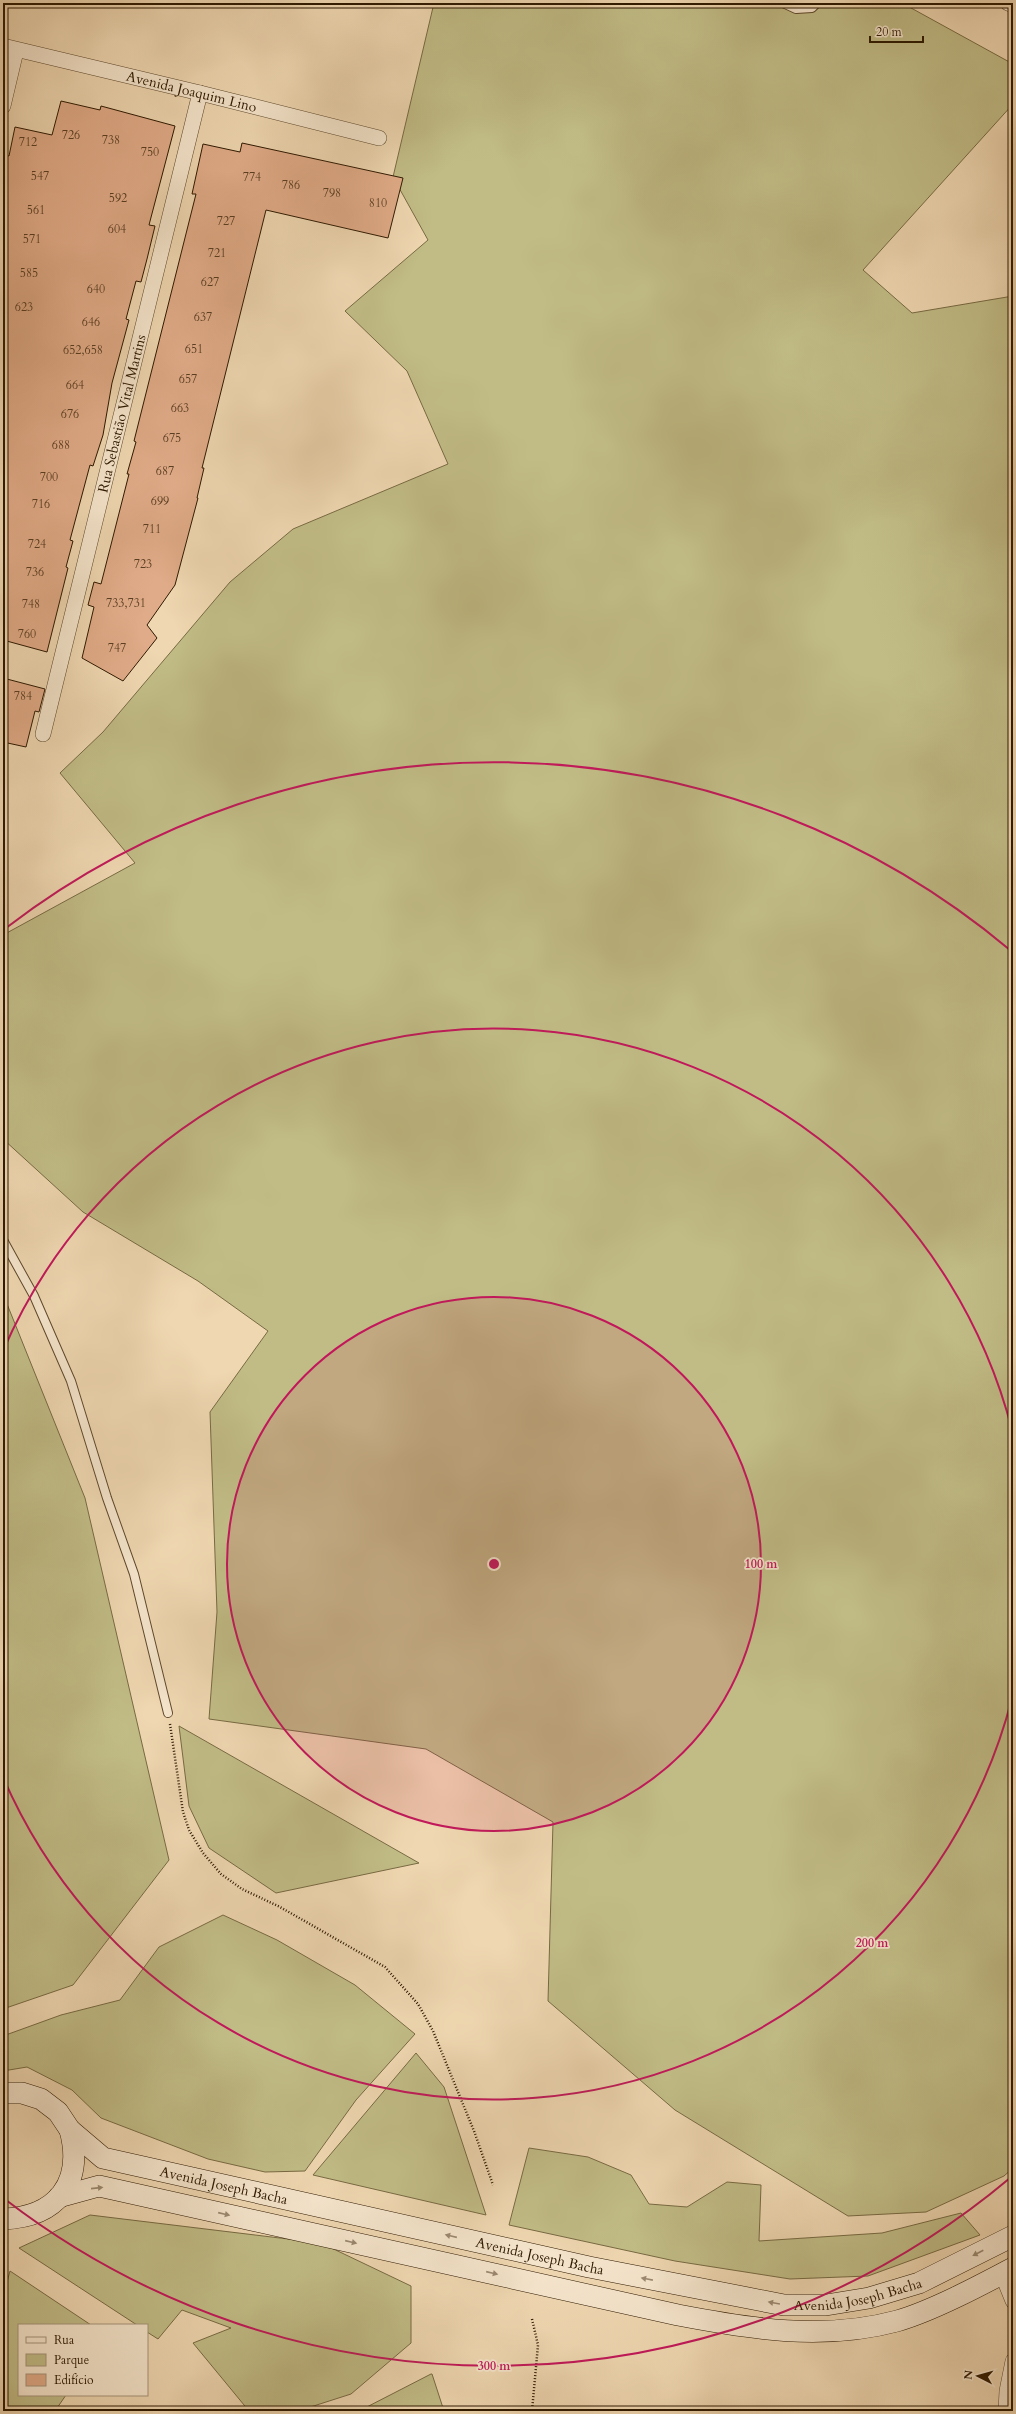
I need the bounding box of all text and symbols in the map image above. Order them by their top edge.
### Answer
scale bar [870,18,923,44]
text: 20 m [876,24,903,40]
street label: Avenida Joaquim Lino [124,67,259,117]
house number: 726 [62,127,80,143]
house number: 738 [102,132,120,148]
house number: 712 [19,134,37,150]
house number: 750 [141,144,159,160]
house number: 547 [31,168,49,184]
house number: 774 [243,169,261,185]
house number: 786 [282,177,300,193]
house number: 798 [323,185,341,201]
house number: 592 [109,190,127,206]
house number: 810 [369,195,387,211]
house number: 561 [27,202,45,218]
house number: 727 [217,213,235,229]
house number: 604 [108,221,126,237]
house number: 571 [23,231,41,247]
house number: 721 [208,245,226,261]
house number: 585 [20,265,38,281]
house number: 627 [201,274,219,290]
house number: 640 [87,281,105,297]
house number: 623 [15,299,33,315]
house number: 637 [194,309,212,325]
house number: 646 [82,314,100,330]
street label: Rua Sebastião Vital Martins [93,332,151,495]
house number: 651 [185,341,203,357]
house number: 652,658 [63,342,103,358]
house number: 657 [179,371,197,387]
house number: 664 [66,377,84,393]
house number: 663 [171,400,189,416]
house number: 676 [61,406,79,422]
house number: 675 [163,430,181,446]
house number: 688 [52,437,70,453]
house number: 687 [156,463,174,479]
house number: 700 [40,469,58,485]
house number: 699 [151,493,169,509]
house number: 716 [32,496,50,512]
house number: 711 [143,521,161,537]
house number: 724 [28,536,46,552]
house number: 723 [134,556,152,572]
house number: 736 [26,564,44,580]
house number: 733,731 [106,595,146,611]
house number: 748 [22,596,40,612]
house number: 760 [18,626,36,642]
house number: 747 [108,640,126,656]
house number: 784 [14,688,32,704]
text: 100 m [745,1556,778,1572]
centre of rings [487,1557,501,1571]
text: 200 m [856,1935,889,1951]
street label: Avenida Joseph Bacha [158,2162,289,2209]
one-way arrow [91,2185,103,2191]
one-way arrow [218,2211,230,2217]
one-way arrow [445,2233,457,2239]
street label: Avenida Joseph Bacha [474,2233,605,2280]
one-way arrow [345,2240,357,2246]
one-way arrow [972,2250,984,2256]
one-way arrow [485,2271,498,2277]
street label: Avenida Joseph Bacha [794,2274,924,2315]
one-way arrow [640,2275,653,2281]
one-way arrow [768,2300,780,2306]
legend [18,2324,148,2396]
text: Rua [54,2332,75,2348]
text: Parque [54,2352,89,2368]
north arrow [958,2356,998,2396]
text: 300 m [478,2358,511,2374]
text: N [961,2369,977,2381]
text: Edifício [54,2372,94,2388]

